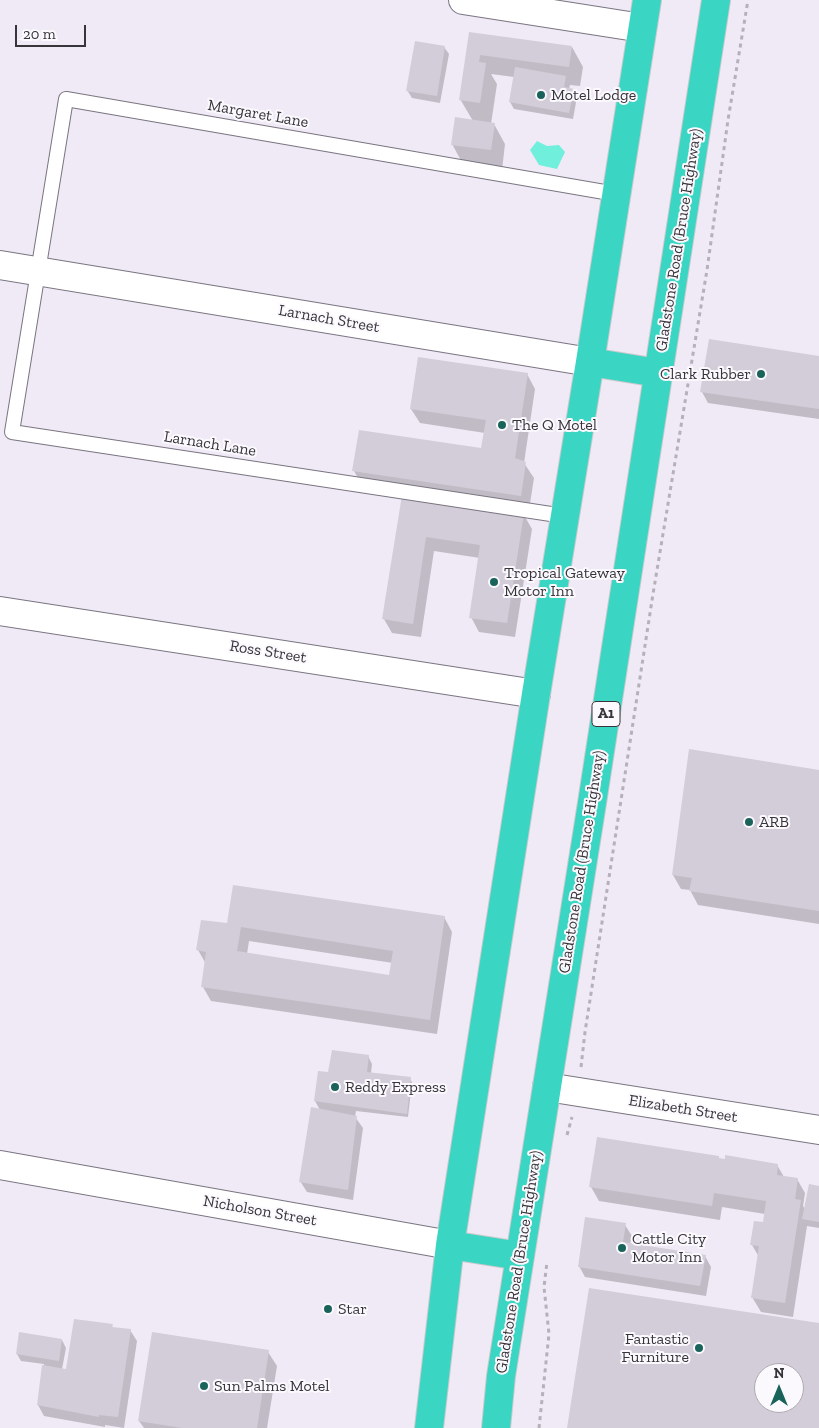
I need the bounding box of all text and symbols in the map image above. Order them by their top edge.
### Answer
scale bar [18,15,89,47]
text: 20 m [23,25,56,43]
place label: Motel Lodge [551,85,636,105]
marker: Motel Lodge [535,89,547,101]
street label: Margaret Lane [206,96,310,132]
street label: Gladstone Road (Bruce Highway) [652,127,706,353]
street label: Larnach Street [277,301,381,337]
place label: Clark Rubber [660,364,751,384]
marker: Clark Rubber [755,368,767,380]
place label: The Q Motel [512,415,597,435]
marker: The Q Motel [496,419,508,431]
street label: Larnach Lane [162,427,258,461]
place label: Tropical Gateway Motor Inn [504,563,625,601]
marker: Tropical Gateway Motor Inn [488,576,500,588]
street label: Ross Street [228,636,308,668]
road number: A1 [592,702,620,726]
street label: Gladstone Road (Bruce Highway) [555,749,609,975]
place label: ARB [759,812,789,832]
marker: ARB [743,816,755,828]
place label: Reddy Express [345,1077,446,1097]
marker: Reddy Express [329,1081,341,1093]
street label: Elizabeth Street [627,1091,739,1127]
street label: Gladstone Road (Bruce Highway) [492,1149,546,1375]
street label: Nicholson Street [202,1192,318,1230]
place label: Cattle City Motor Inn [632,1229,706,1267]
marker: Cattle City Motor Inn [616,1242,628,1254]
place label: Star [338,1299,367,1319]
marker: Star [322,1303,334,1315]
place label: Fantastic Furniture [622,1329,689,1367]
marker: Fantastic Furniture [693,1342,705,1354]
north arrow [754,1363,804,1413]
text: N [774,1365,784,1382]
place label: Sun Palms Motel [214,1376,329,1396]
marker: Sun Palms Motel [198,1380,210,1392]

